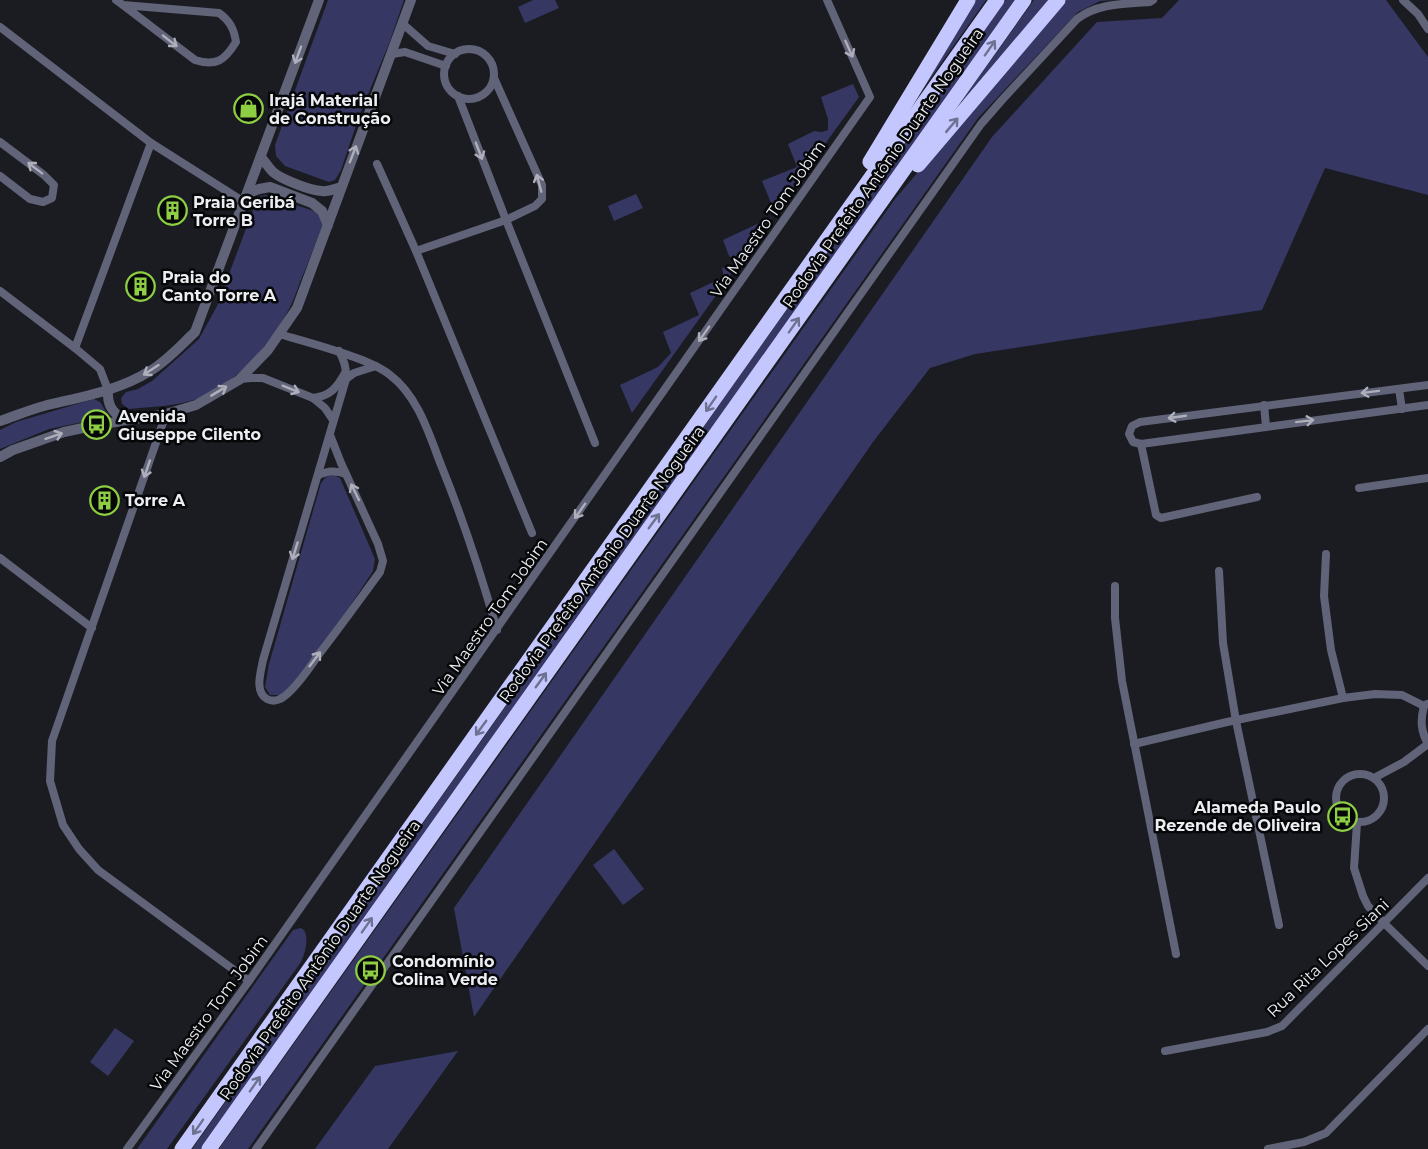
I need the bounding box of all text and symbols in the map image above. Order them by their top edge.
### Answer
street label: Rodovia Prefeito Antônio Duarte Nogueira [778,24,988,312]
one-way arrow [161,35,177,48]
one-way arrow [844,39,855,57]
one-way arrow [984,41,996,57]
one-way arrow [292,45,303,64]
place label: Irajá Material de Construção [269,91,391,129]
shop icon: Irajá Material de Construção [232,93,264,125]
one-way arrow [945,118,959,133]
street label: Via Maestro Tom Jobim [706,137,830,301]
one-way arrow [475,141,486,160]
one-way arrow [349,145,360,164]
one-way arrow [27,162,43,174]
one-way arrow [533,174,545,193]
place label: Praia Geribá Torre B [193,193,295,230]
building icon: Praia Geribá Torre B [156,195,188,227]
place label: Praia do Canto Torre A [162,268,277,305]
building icon: Praia do Canto Torre A [125,270,157,302]
one-way arrow [788,317,800,334]
one-way arrow [698,325,710,342]
one-way arrow [143,364,160,376]
one-way arrow [281,384,299,395]
one-way arrow [210,385,227,397]
one-way arrow [1361,387,1380,398]
one-way arrow [705,395,717,411]
place label: Avenida Giuseppe Cilento [117,407,261,444]
bus stop icon: Avenida Giuseppe Cilento [81,409,113,441]
one-way arrow [1167,412,1187,423]
one-way arrow [1295,415,1315,426]
street label: Rodovia Prefeito Antônio Duarte Nogueira [495,422,709,706]
one-way arrow [45,429,63,440]
one-way arrow [141,460,152,479]
building icon: Torre A [88,484,120,516]
one-way arrow [348,484,360,502]
place label: Torre A [125,491,186,510]
one-way arrow [574,502,586,519]
one-way arrow [648,514,660,530]
street label: Via Maestro Tom Jobim [428,535,552,699]
one-way arrow [289,541,300,560]
one-way arrow [309,652,321,668]
one-way arrow [535,672,547,688]
one-way arrow [475,719,487,735]
place label: Alameda Paulo Rezende de Oliveira [1155,798,1321,835]
bus stop icon: Alameda Paulo Rezende de Oliveira [1326,800,1358,832]
street label: Rodovia Prefeito Antônio Duarte Nogueira [215,816,425,1104]
street label: Rua Rita Lopes Siani [1263,895,1393,1021]
one-way arrow [361,917,373,933]
street label: Via Maestro Tom Jobim [146,932,272,1094]
place label: Condomínio Colina Verde [392,952,498,989]
bus stop icon: Condomínio Colina Verde [355,954,387,986]
one-way arrow [249,1076,261,1093]
one-way arrow [192,1118,204,1134]

